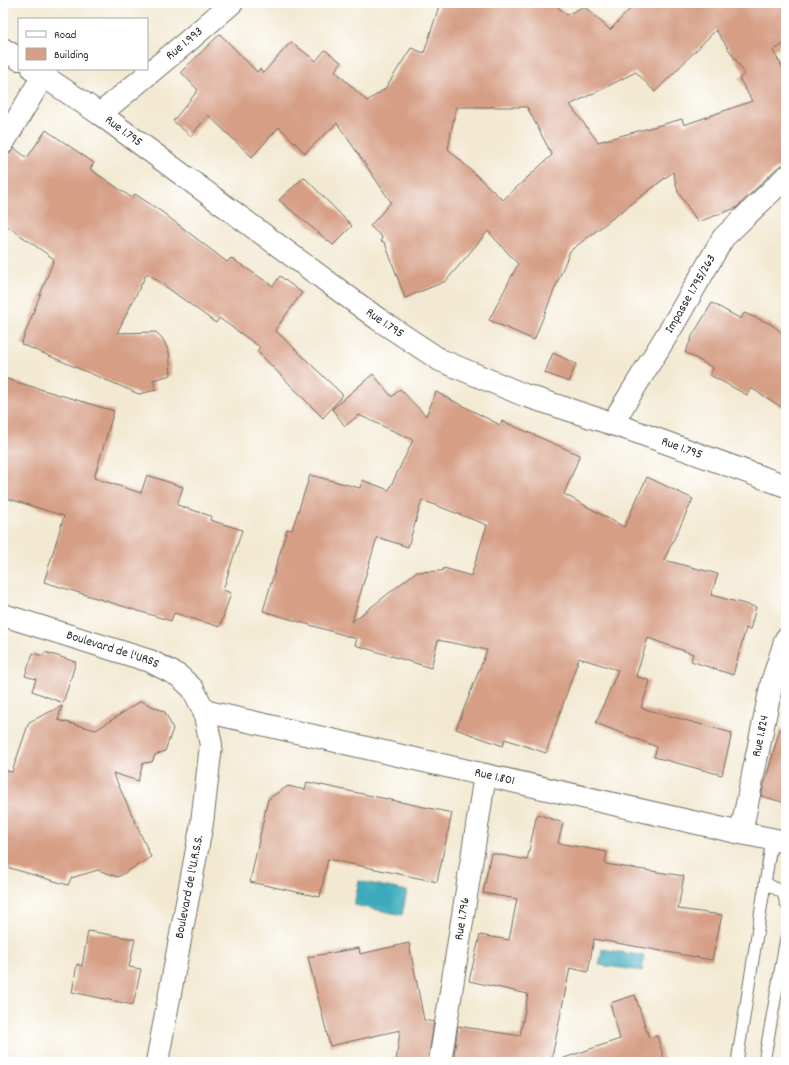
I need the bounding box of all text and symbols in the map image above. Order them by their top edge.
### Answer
legend [18,18,148,70]
street label: Rue 1.993 [162,22,207,65]
text: Road [54,27,76,44]
text: Building [54,47,89,64]
street label: Rue 1.795 [101,111,146,152]
street label: Impasse 1.795/263 [660,251,721,337]
street label: Rue 1.795 [362,303,408,343]
street label: Rue 1.795 [658,432,705,465]
street label: Boulevard de l'URSS [64,626,163,674]
street label: Rue 1.824 [747,714,774,759]
street label: Rue 1.801 [473,763,517,791]
street label: Boulevard de l'U.R.S.S. [171,834,209,940]
street label: Rue 1.796 [450,896,475,941]

